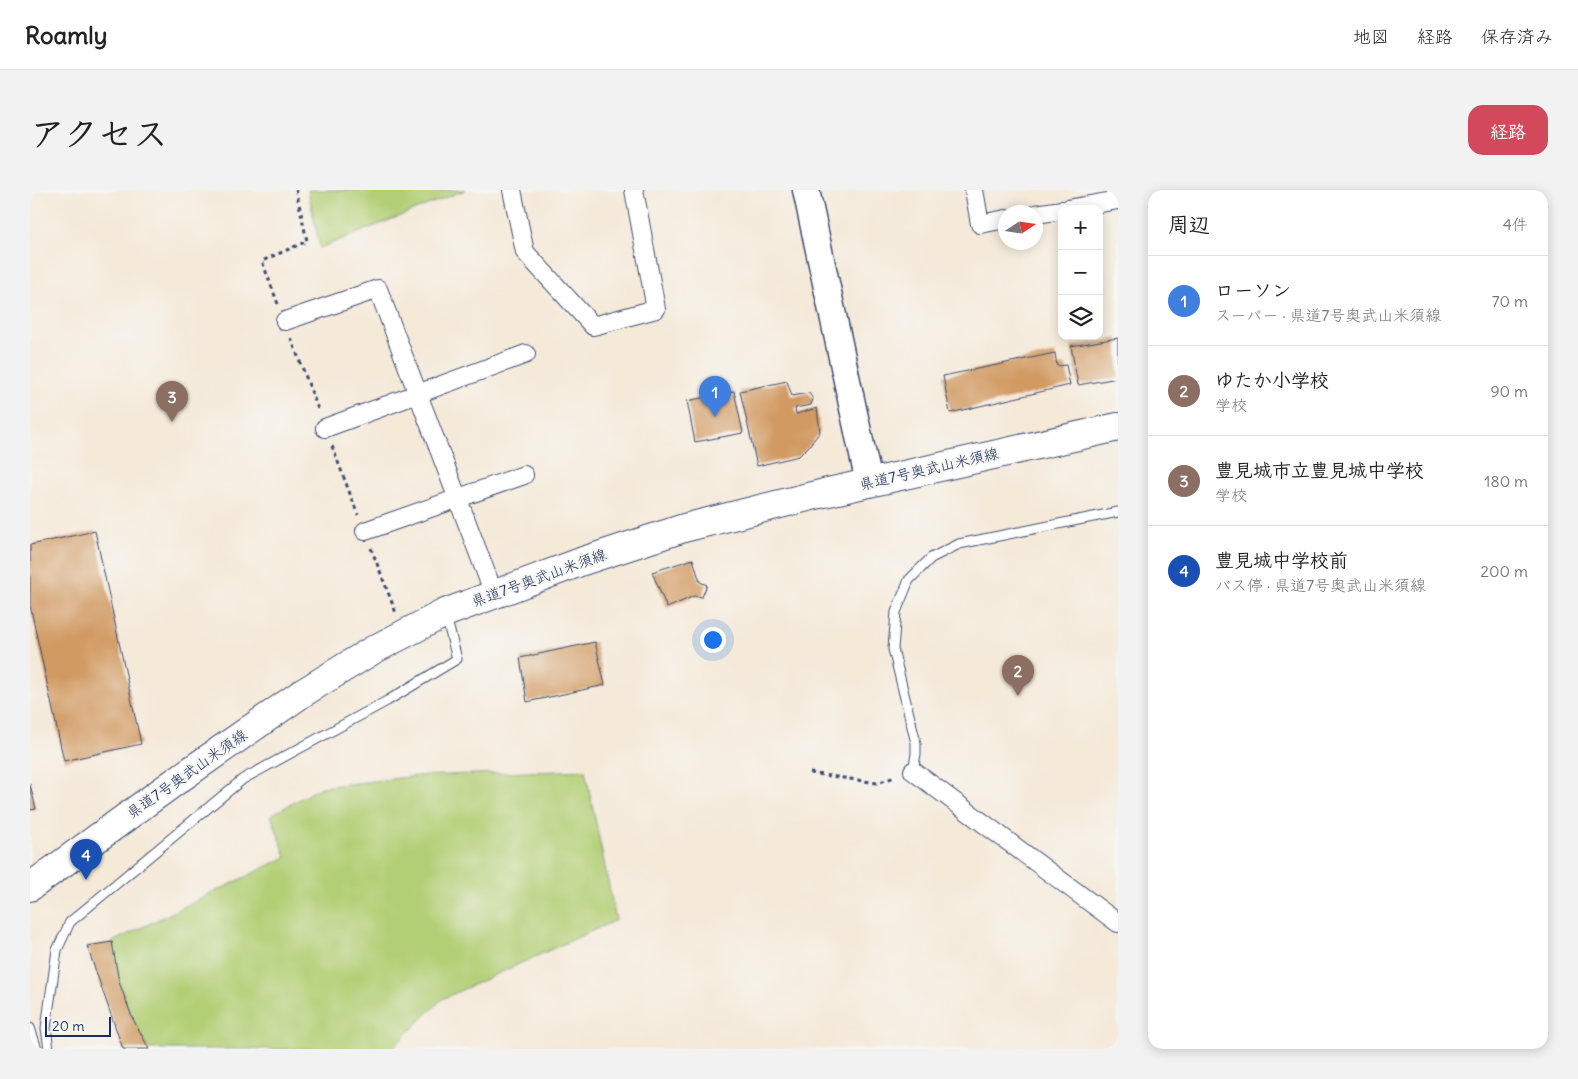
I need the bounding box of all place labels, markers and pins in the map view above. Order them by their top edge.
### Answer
pin: 1 [699,376,731,417]
pin: 3 [156,381,188,422]
pin: 2 [1002,655,1034,696]
pin: 4 [70,839,102,880]

